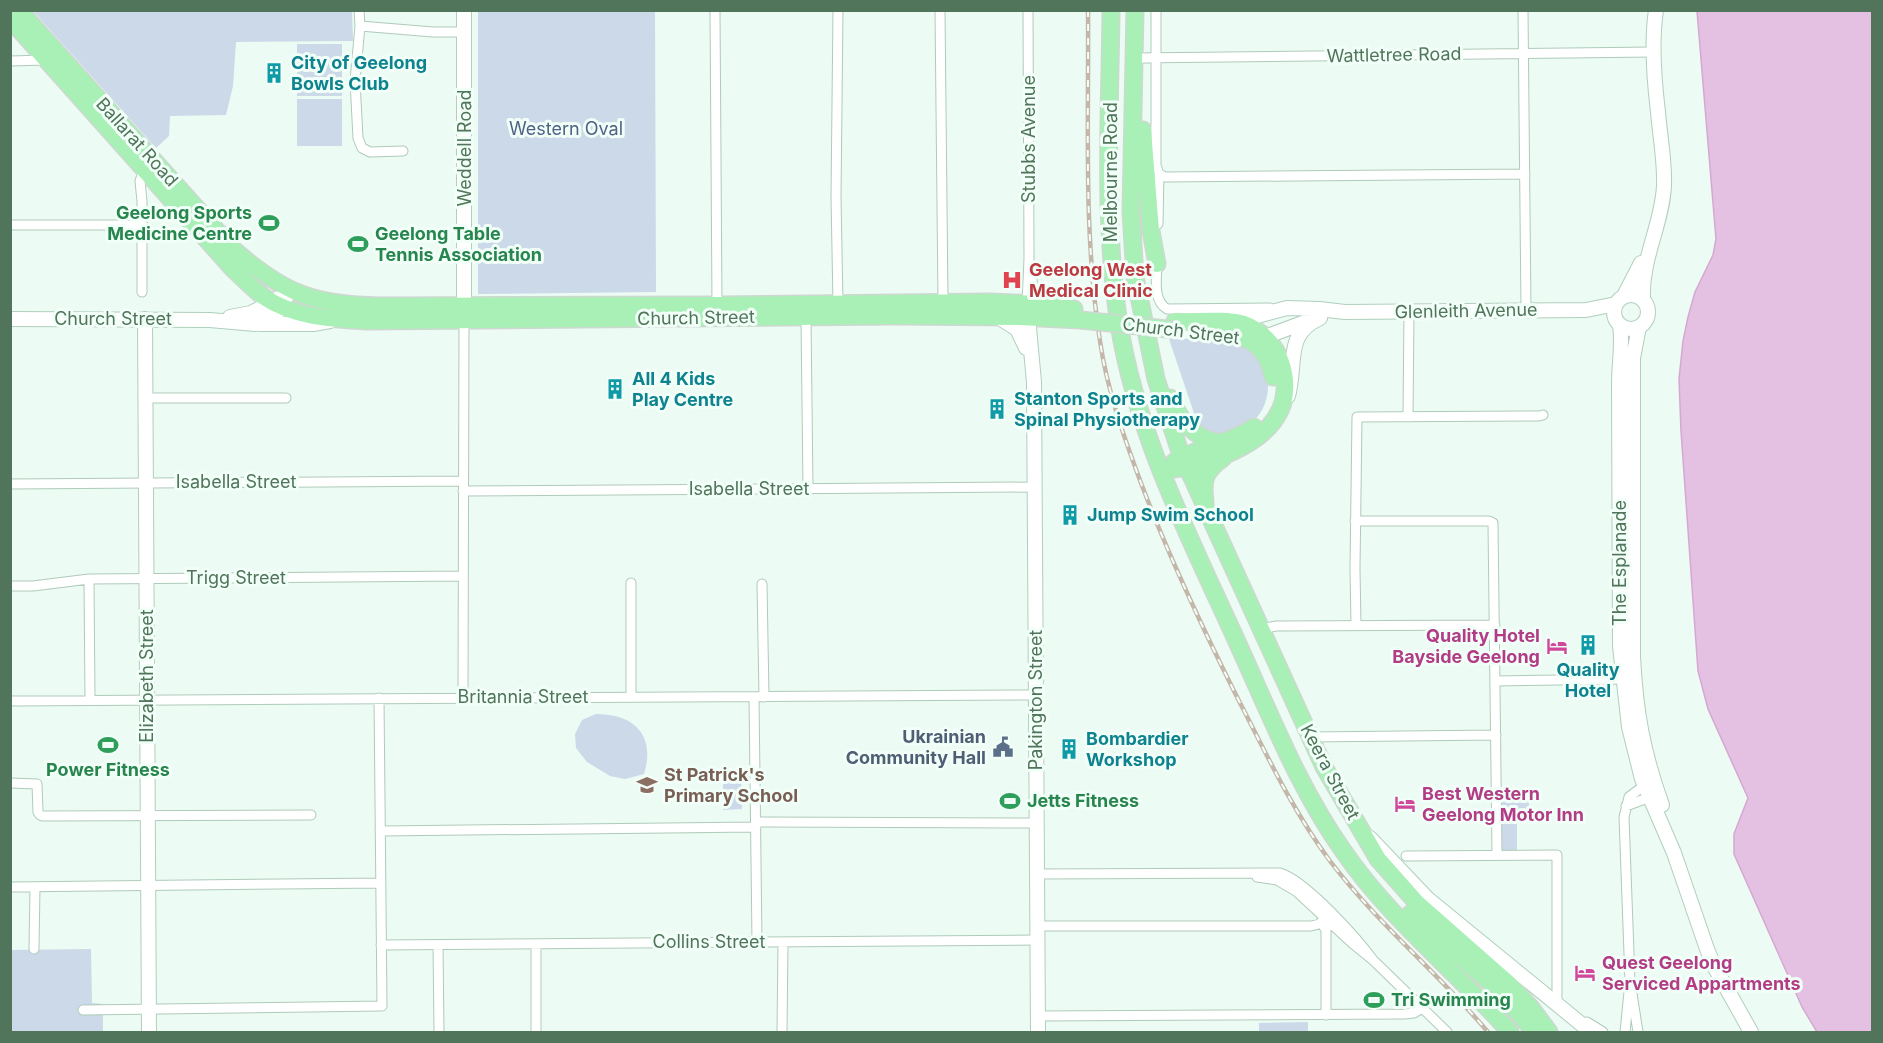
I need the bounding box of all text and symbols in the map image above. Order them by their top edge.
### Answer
street label: Wattletree Road [1326,43,1462,66]
place label: City of Geelong Bowls Club [291,52,427,94]
building icon: City of Geelong Bowls Club [262,61,286,85]
street label: Stubbs Avenue [1018,75,1039,203]
street label: Weddell Road [454,89,475,207]
street label: Ballarat Road [92,93,183,190]
street label: Melbourne Road [1100,102,1121,242]
park label: Western Oval [509,118,623,139]
place label: Geelong Sports Medicine Centre [107,202,252,244]
sports icon: Geelong Sports Medicine Centre [257,211,281,235]
place label: Geelong Table Tennis Association [375,223,542,265]
sports icon: Geelong Table Tennis Association [346,232,370,256]
place label: Geelong West Medical Clinic [1029,259,1153,301]
hospital icon: Geelong West Medical Clinic [1000,268,1024,292]
street label: Glenleith Avenue [1394,299,1538,322]
street label: Church Street [637,306,755,329]
street label: Church Street [54,308,172,329]
street label: Church Street [1121,313,1241,348]
place label: All 4 Kids Play Centre [632,368,734,410]
building icon: All 4 Kids Play Centre [603,377,627,401]
place label: Stanton Sports and Spinal Physiotherapy [1014,388,1200,430]
building icon: Stanton Sports and Spinal Physiotherapy [985,397,1009,421]
street label: Isabella Street [176,471,296,492]
street label: Isabella Street [689,478,809,499]
street label: The Esplanade [1609,500,1630,626]
building icon: Jump Swim School [1058,503,1082,527]
place label: Jump Swim School [1087,504,1254,525]
street label: Trigg Street [186,567,286,588]
street label: Elizabeth Street [136,609,157,743]
place label: Quality Hotel Bayside Geelong [1392,625,1540,667]
street label: Pakington Street [1025,630,1046,770]
building icon: Quality Hotel [1576,633,1600,657]
hotel icon: Quality Hotel Bayside Geelong [1545,634,1569,658]
place label: Quality Hotel [1556,659,1620,701]
street label: Britannia Street [458,686,589,707]
street label: Keera Street [1296,720,1364,823]
place label: Ukrainian Community Hall [846,726,986,768]
place label: Bombardier Workshop [1086,728,1189,770]
sports icon: Power Fitness [96,733,120,757]
public building icon: Ukrainian Community Hall [991,735,1015,759]
building icon: Bombardier Workshop [1057,737,1081,761]
place label: Power Fitness [46,759,170,780]
place label: St Patrick's Primary School [664,764,798,806]
school or university icon: St Patrick's Primary School [635,773,659,797]
place label: Best Western Geelong Motor Inn [1422,783,1584,825]
sports icon: Jetts Fitness [998,789,1022,813]
place label: Jetts Fitness [1027,790,1139,811]
hotel icon: Best Western Geelong Motor Inn [1393,792,1417,816]
street label: Collins Street [652,931,766,952]
place label: Quest Geelong Serviced Appartments [1602,952,1801,994]
hotel icon: Quest Geelong Serviced Appartments [1573,961,1597,985]
sports icon: Tri Swimming [1362,988,1386,1012]
place label: Tri Swimming [1391,989,1511,1010]

